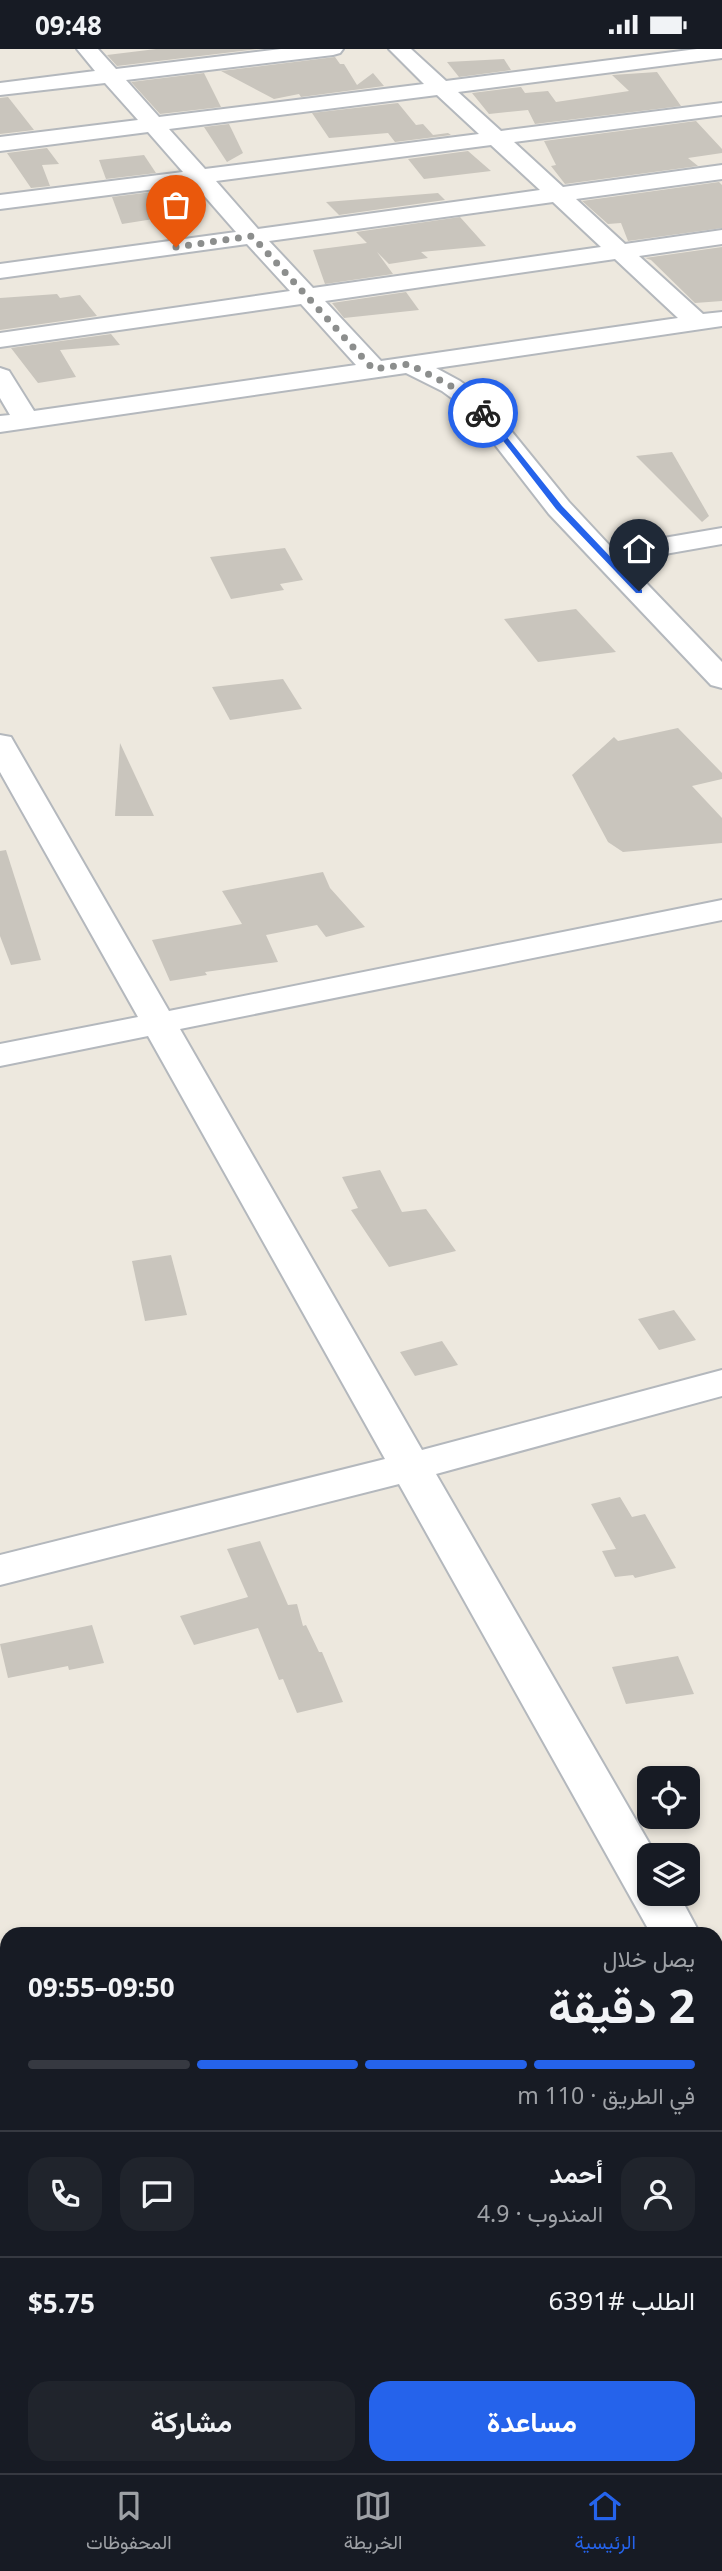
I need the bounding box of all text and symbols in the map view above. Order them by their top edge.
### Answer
text: 09:48 [35,7,102,43]
pin [146,175,206,247]
icon: bag [157,186,195,224]
courier [448,378,518,448]
icon: bike [464,394,502,432]
pin [609,519,669,591]
icon: home [620,530,658,568]
map controls [637,1766,700,1906]
button: locate [637,1766,700,1829]
button: layers [637,1843,700,1906]
text: يصل خلال [603,1942,695,1974]
text: 09:50–09:55 [28,1969,175,2005]
text: 2 دقيقة [548,1974,695,2036]
text: في الطريق · 110 m [517,2079,695,2111]
text: أحمد [550,2155,603,2191]
button: phone [28,2157,102,2231]
button: chat [120,2157,194,2231]
button: person [621,2157,695,2231]
text: المندوب · 4.9 [477,2197,603,2229]
text: الطلب #6391 [548,2282,695,2318]
text: $5.75 [28,2285,95,2321]
button: مشاركة [28,2381,355,2461]
button: مساعدة [369,2381,695,2461]
tab: المحفوظات [86,2487,172,2559]
tab: الخريطة [344,2487,402,2559]
tab: الرئيسية [575,2487,636,2559]

